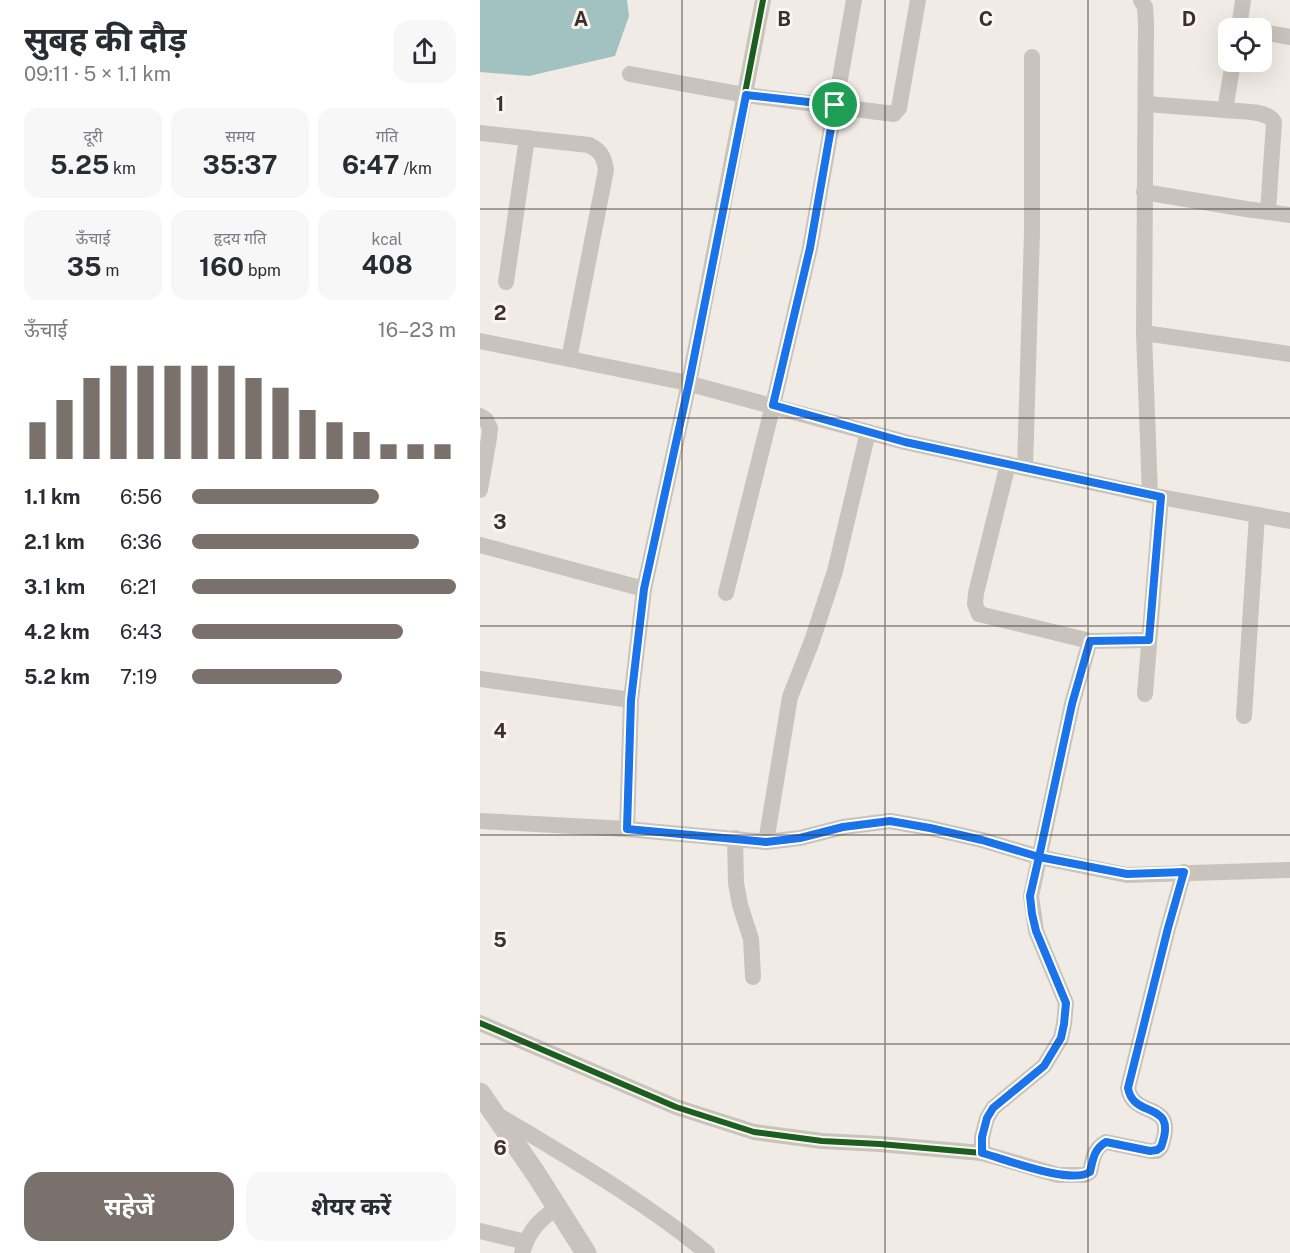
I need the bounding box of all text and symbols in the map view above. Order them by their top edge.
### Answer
text: A [574,7,588,31]
text: B [777,7,791,31]
text: C [979,7,993,31]
text: D [1182,7,1196,31]
map controls [1218,18,1272,72]
button: locate [1218,18,1272,72]
text: सुबह की दौड़ [24,20,187,58]
button: share [393,20,456,83]
text: 09:11 · 5 × 1.1 km [24,62,171,86]
pin [809,79,860,130]
icon: arrive [818,88,851,121]
text: 1 [496,92,504,116]
text: दूरी [83,127,103,146]
text: समय [225,127,255,146]
text: गति [376,127,398,146]
text: 5.25 [50,149,109,180]
text: 35:37 [203,149,277,180]
text: 6:47 [342,149,400,180]
text: km [109,159,136,178]
text: /km [400,159,432,178]
text: ऊँचाई [76,229,110,248]
text: हृदय गति [214,229,266,248]
text: kcal [372,230,402,249]
text: 408 [361,249,413,280]
text: 35 [67,251,102,282]
text: 160 [199,251,244,282]
text: m [102,261,119,280]
text: bpm [244,261,281,280]
text: 2 [494,301,506,325]
text: ऊँचाई [24,318,67,342]
text: 16–23 m [378,318,456,342]
text: 1.1 km [24,485,81,509]
text: 6:56 [120,485,162,509]
text: 3 [493,510,507,534]
text: 2.1 km [24,530,85,554]
text: 6:36 [120,530,162,554]
text: 3.1 km [24,575,85,599]
text: 6:21 [120,575,157,599]
text: 4.2 km [24,620,90,644]
text: 6:43 [120,620,162,644]
text: 5.2 km [24,665,90,689]
text: 7:19 [120,665,157,689]
text: 4 [493,719,507,743]
text: 5 [493,928,507,952]
text: 6 [493,1136,507,1160]
button: सहेजें [24,1172,234,1241]
button: शेयर करें [246,1172,456,1241]

